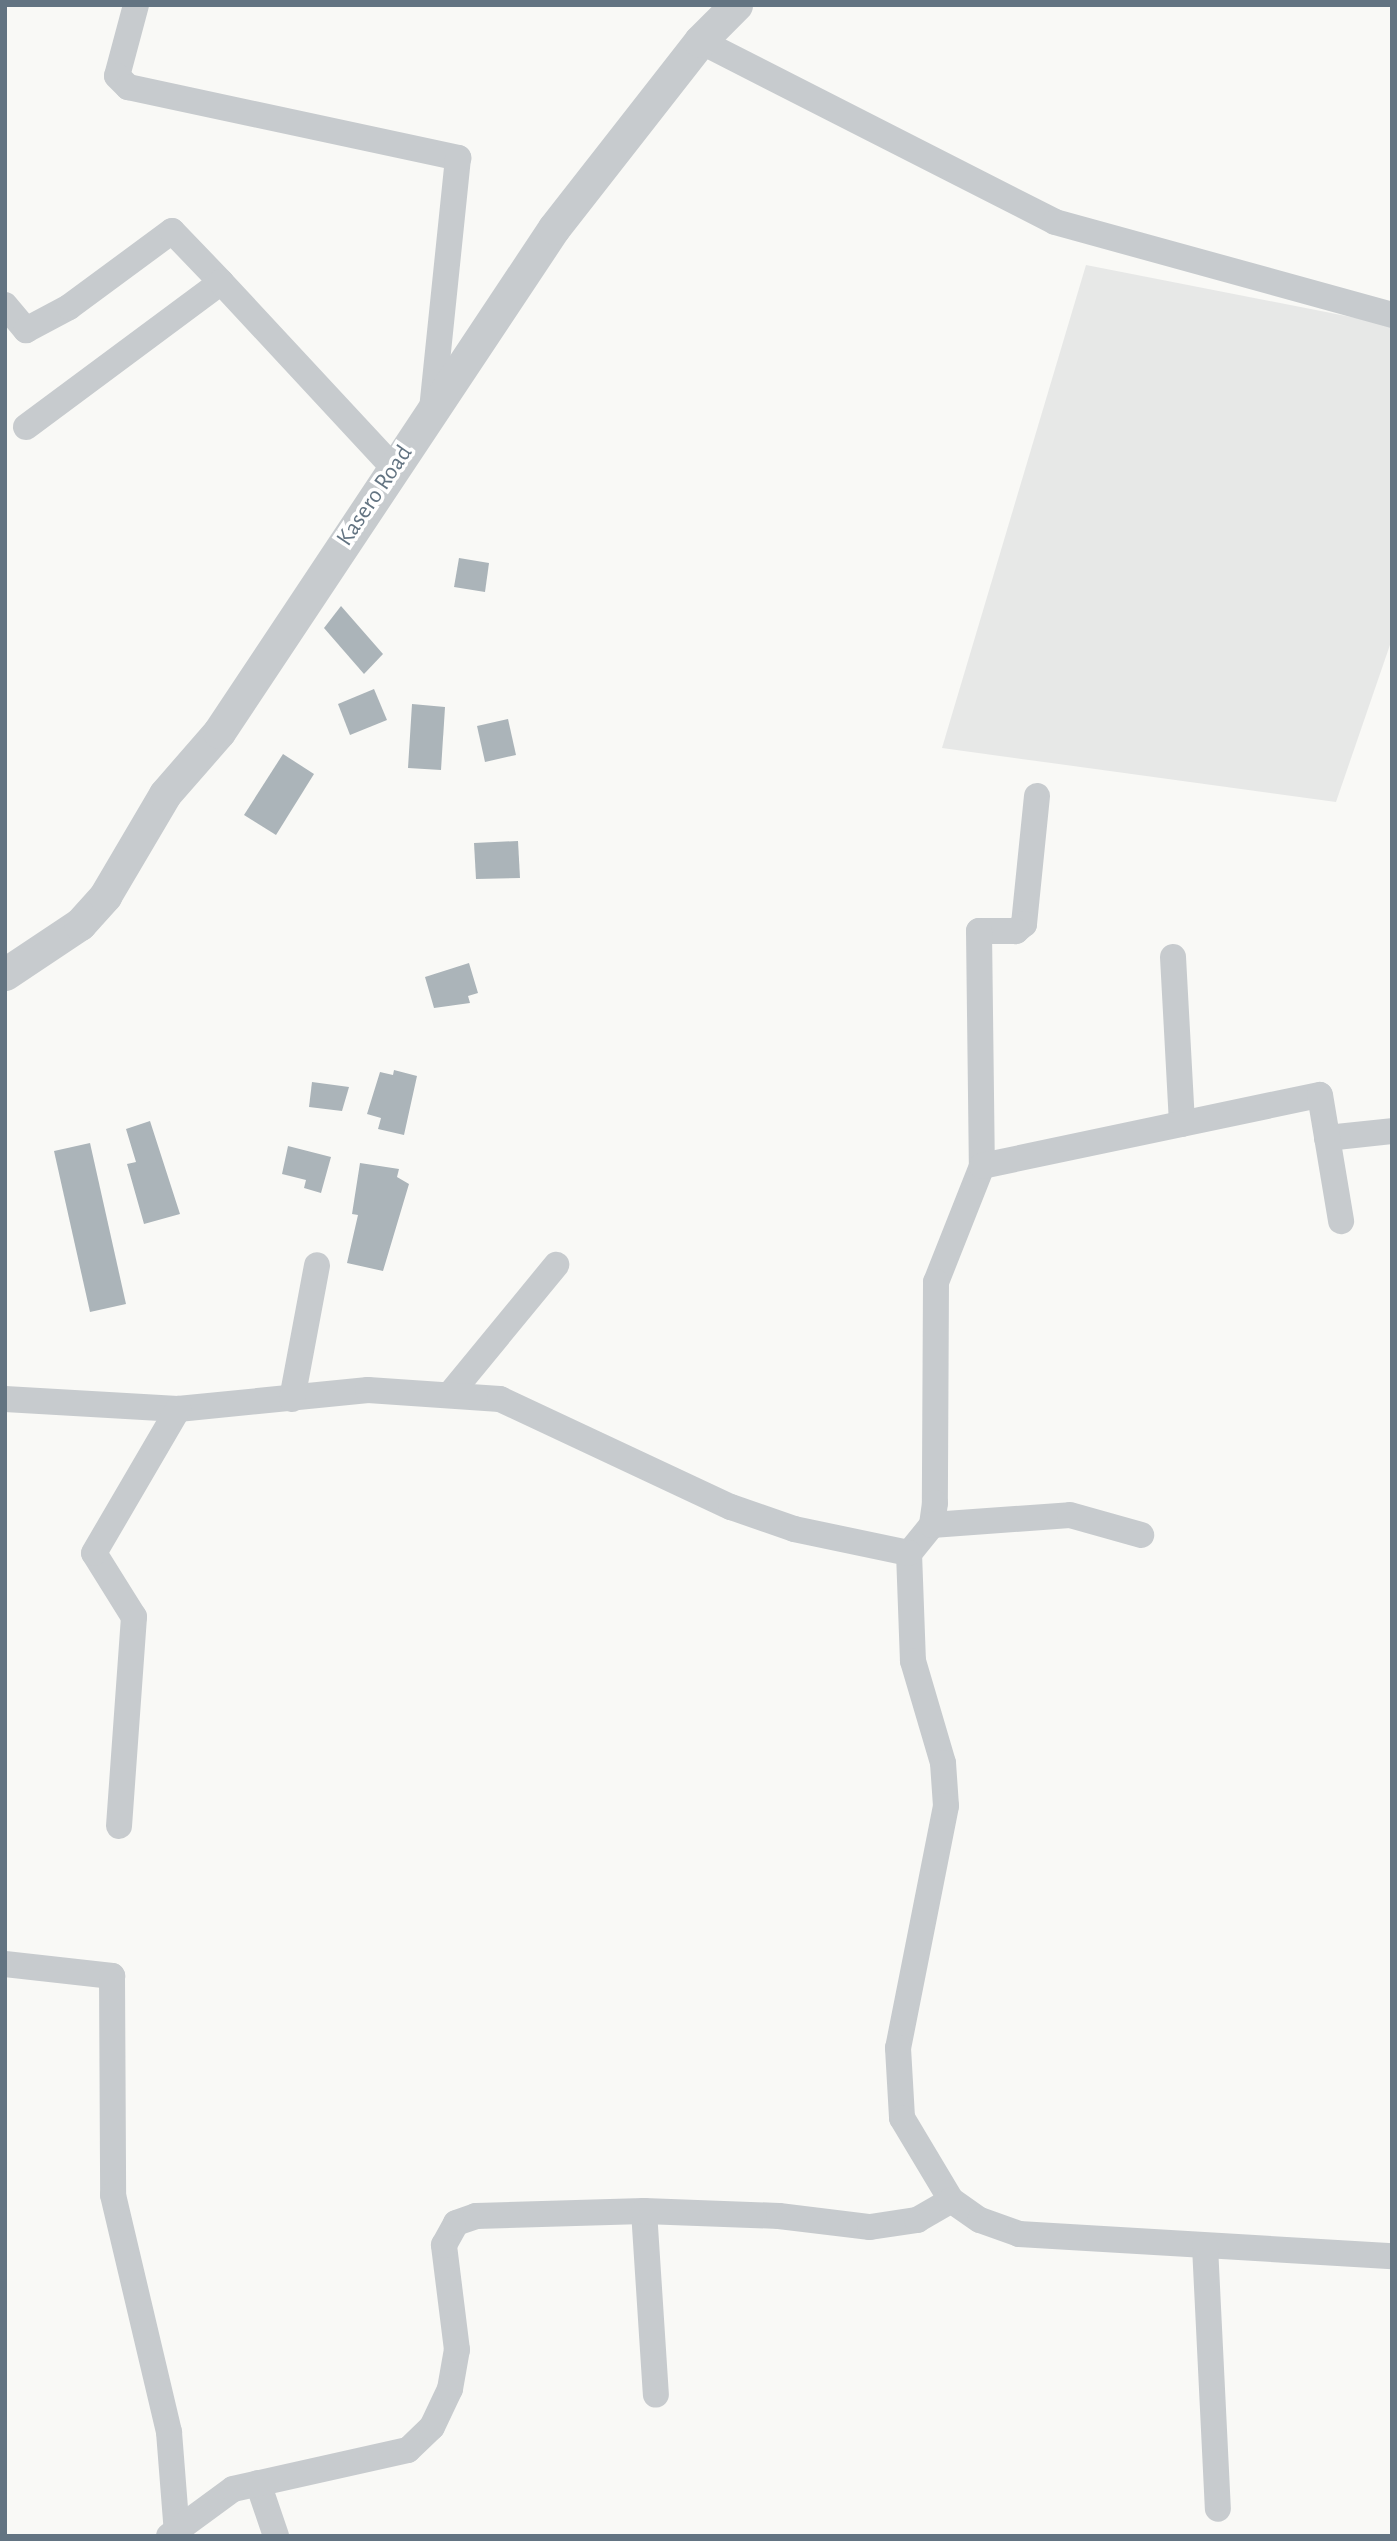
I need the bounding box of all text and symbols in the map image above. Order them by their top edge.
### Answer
street label: Kasero Road [331,440,419,552]

